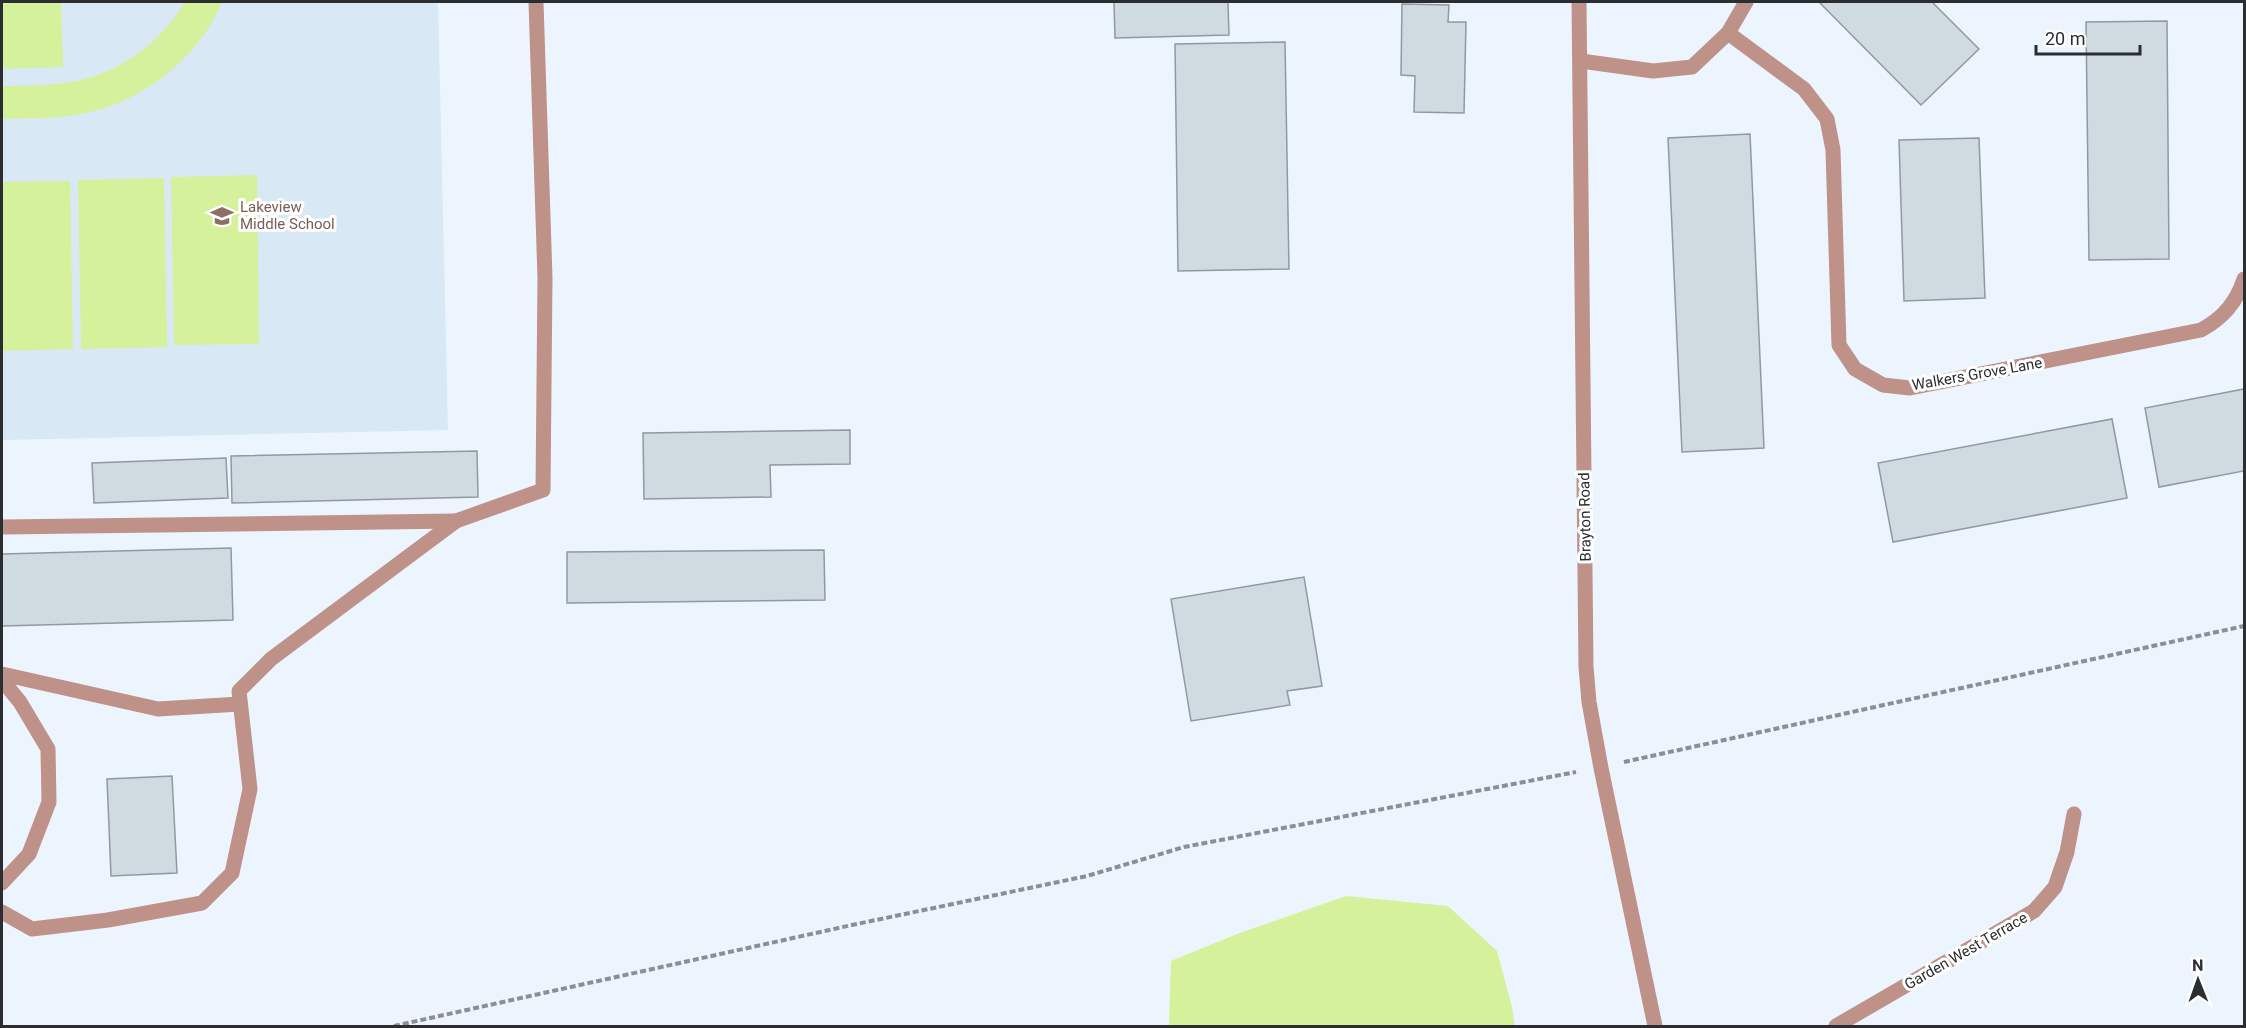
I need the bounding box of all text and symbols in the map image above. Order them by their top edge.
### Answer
scale bar [2036,18,2140,56]
text: 20 m [2045,28,2085,49]
place label: Lakeview Middle School [240,198,335,233]
school or university icon: Lakeview Middle School [209,203,235,229]
street label: Walkers Grove Lane [1911,354,2043,394]
street label: Brayton Road [1575,472,1595,562]
street label: Garden West Terrace [1901,908,2031,994]
north arrow [2168,950,2228,1010]
text: N [2192,956,2204,975]

